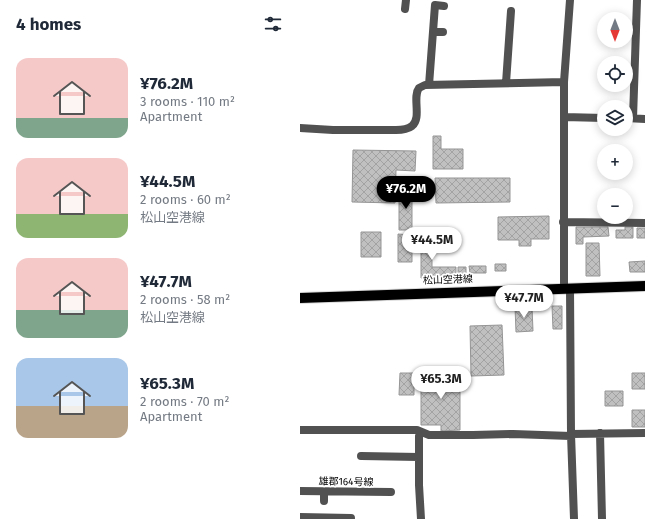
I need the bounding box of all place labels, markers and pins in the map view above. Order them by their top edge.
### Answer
pin: ¥76.2M [373,176,439,210]
pin: ¥44.5M [399,227,465,261]
pin: ¥47.7M [491,285,557,319]
pin: ¥65.3M [408,366,474,400]

